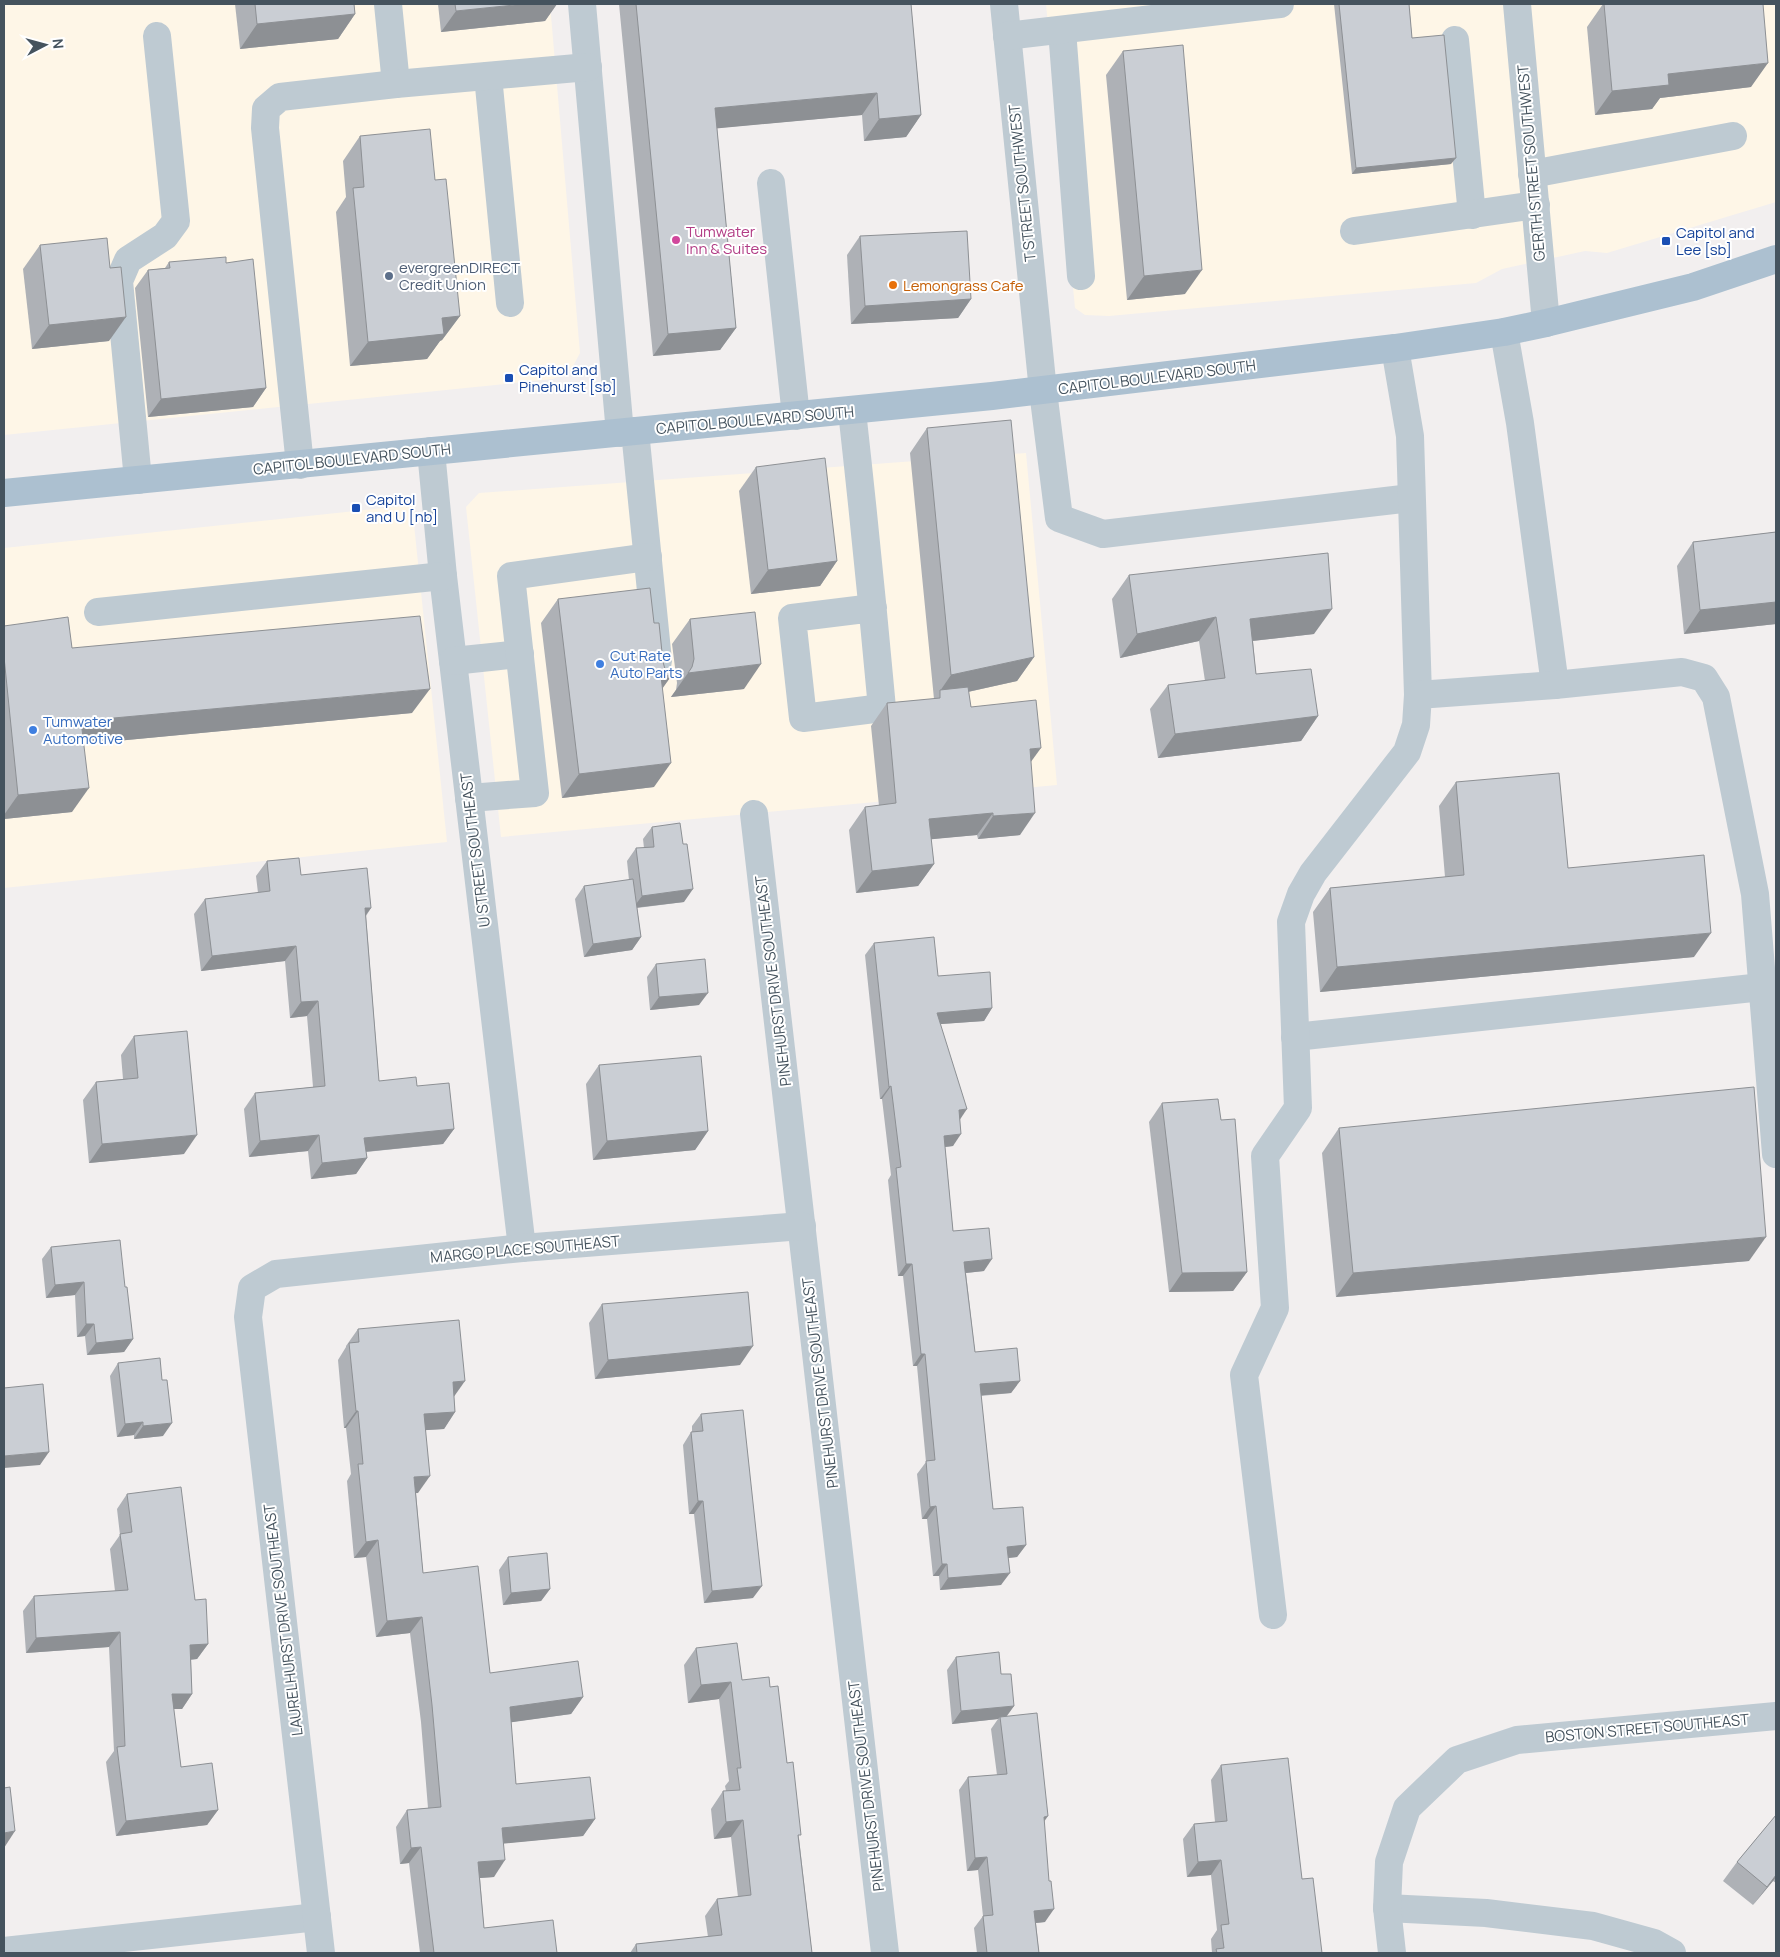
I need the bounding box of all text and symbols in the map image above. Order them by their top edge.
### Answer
north arrow [20,20,70,70]
text: N [48,38,68,50]
street label: GERTH STREET SOUTHWEST [1512,64,1550,262]
street label: T STREET SOUTHWEST [1003,103,1041,263]
place label: Tumwater Inn & Suites [686,221,767,259]
place label: Capitol and Lee [sb] [1676,222,1755,260]
marker: Tumwater Inn & Suites [670,234,682,246]
marker: Capitol and Lee [sb] [1660,235,1672,247]
place label: evergreenDIRECT Credit Union [399,257,520,295]
marker: evergreenDIRECT Credit Union [383,270,395,282]
place label: Lemongrass Cafe [903,275,1024,296]
marker: Lemongrass Cafe [887,279,899,291]
street label: CAPITOL BOULEVARD SOUTH [1057,354,1257,400]
place label: Capitol and Pinehurst [sb] [519,359,617,397]
marker: Capitol and Pinehurst [sb] [503,372,515,384]
street label: CAPITOL BOULEVARD SOUTH [655,401,855,439]
street label: CAPITOL BOULEVARD SOUTH [252,438,452,480]
place label: Capitol and U [nb] [366,489,438,527]
marker: Capitol and U [nb] [350,502,362,514]
place label: Cut Rate Auto Parts [610,645,682,683]
marker: Cut Rate Auto Parts [594,658,606,670]
place label: Tumwater Automotive [43,711,123,749]
marker: Tumwater Automotive [27,724,39,736]
street label: U STREET SOUTHEAST [455,771,495,928]
street label: PINEHURST DRIVE SOUTHEAST [750,875,796,1087]
street label: MARGO PLACE SOUTHEAST [429,1230,621,1268]
street label: PINEHURST DRIVE SOUTHEAST [797,1277,843,1489]
street label: LAURELHURST DRIVE SOUTHEAST [258,1503,308,1737]
street label: PINEHURST DRIVE SOUTHEAST [843,1680,889,1892]
street label: BOSTON STREET SOUTHEAST [1544,1709,1750,1747]

